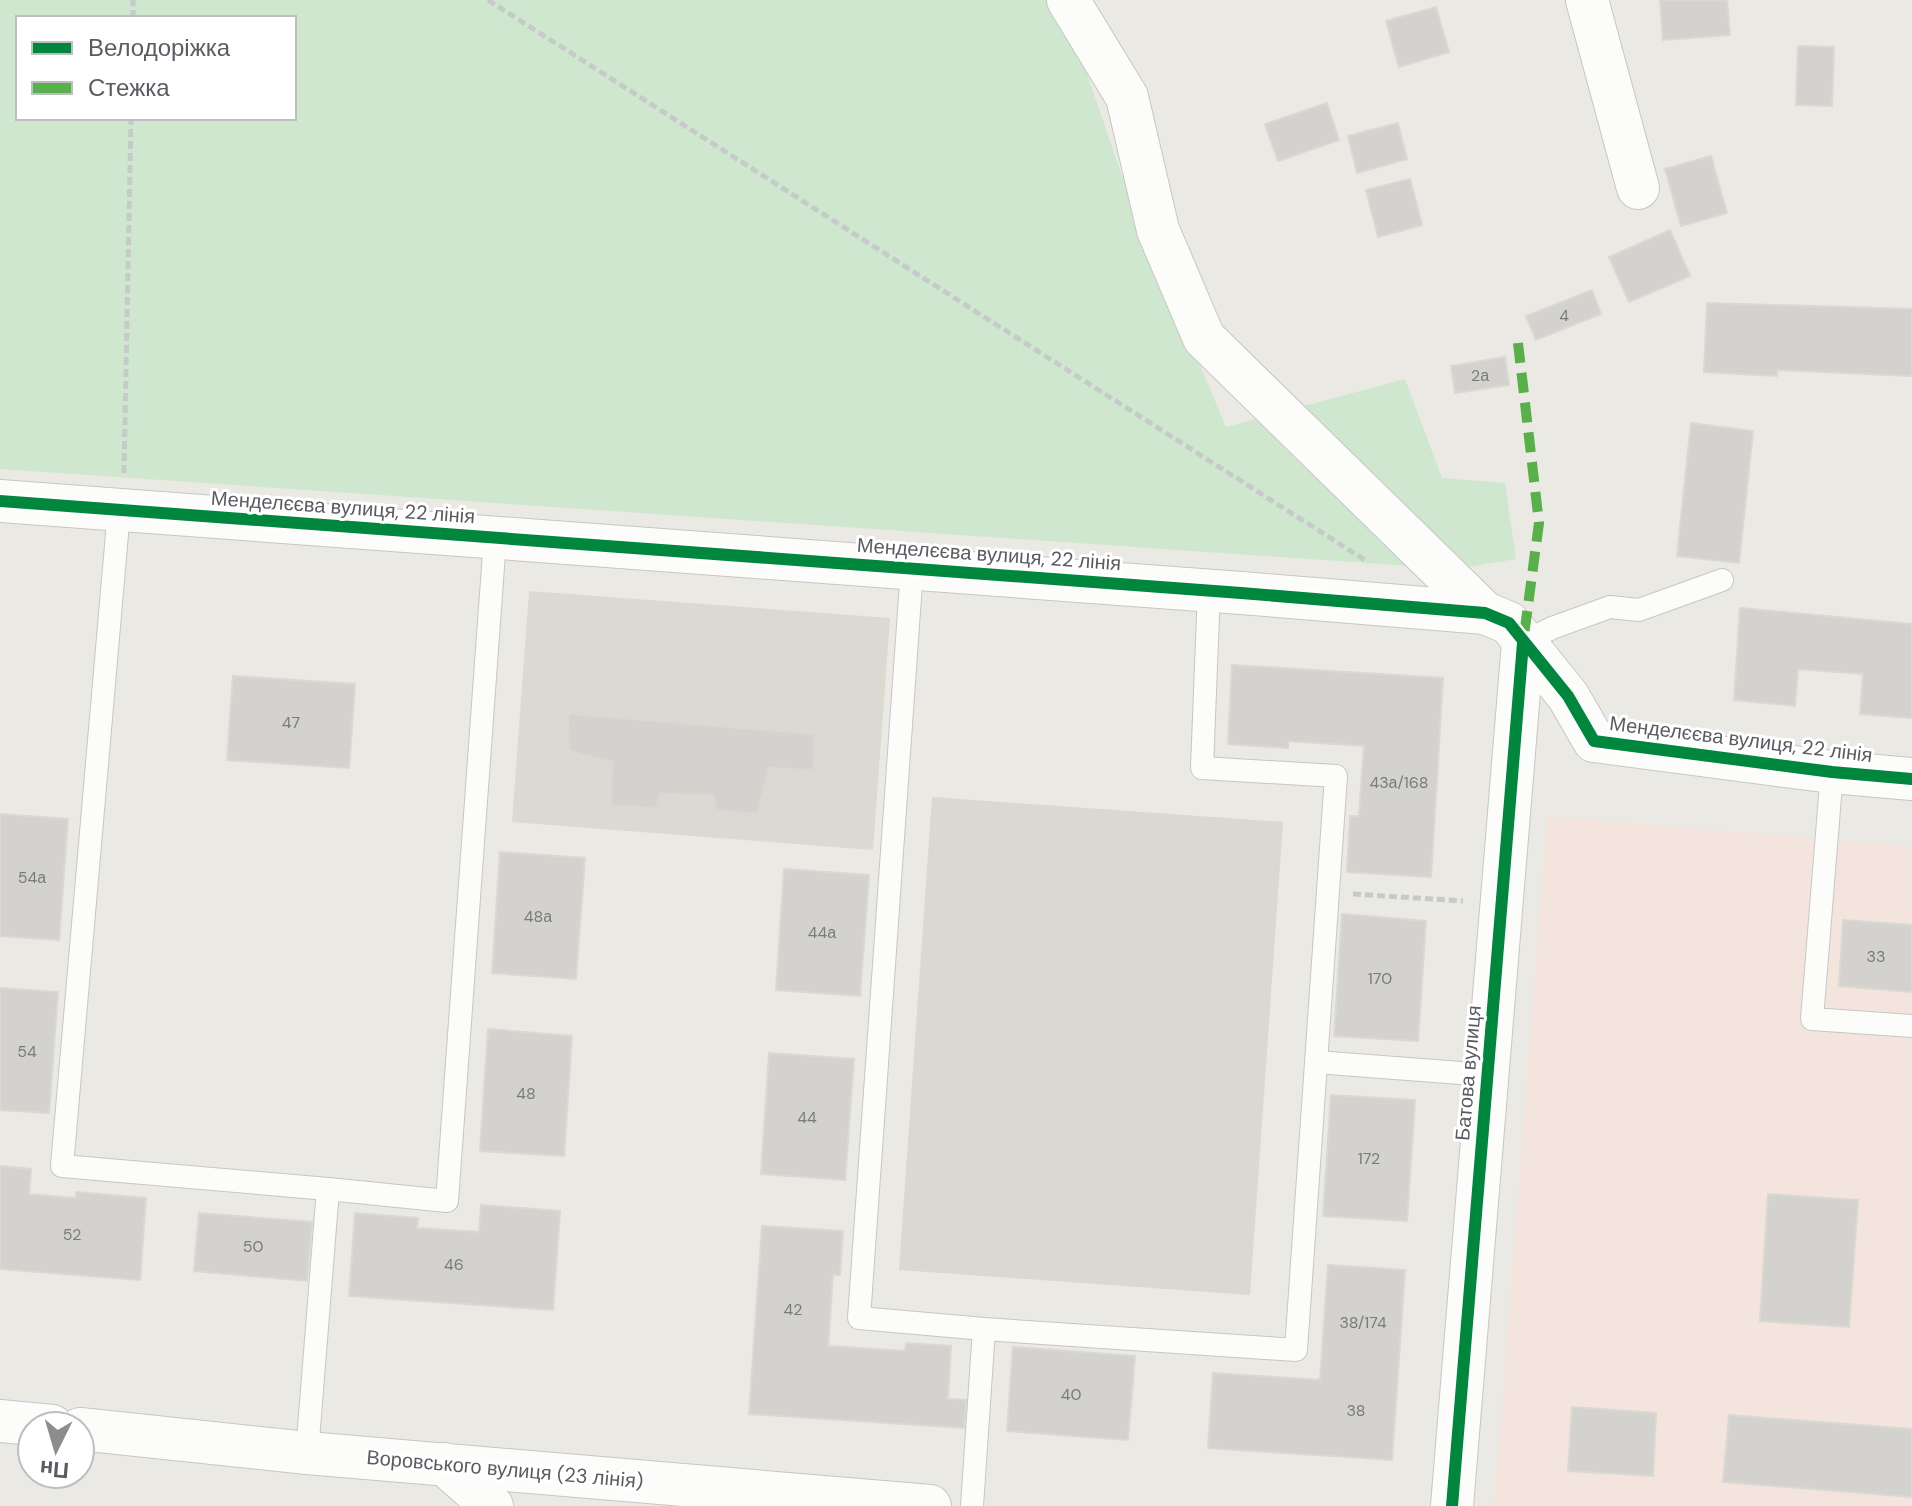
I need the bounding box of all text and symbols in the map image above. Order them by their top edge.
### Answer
legend [16,16,296,120]
text: Велодоріжка [88,32,231,63]
text: Стежка [88,72,170,103]
house number: 4 [1559,305,1569,326]
house number: 2а [1471,365,1489,386]
street label: Менделєєва вулиця, 22 лінія [210,485,476,529]
street label: Менделєєва вулиця, 22 лінія [856,532,1122,576]
street label: Менделєєва вулиця, 22 лінія [1608,710,1874,768]
house number: 47 [282,712,300,733]
house number: 43а/168 [1369,772,1429,793]
house number: 54а [18,867,46,888]
house number: 48а [524,906,552,927]
house number: 44а [808,922,836,943]
house number: 33 [1867,946,1885,967]
house number: 170 [1368,968,1392,989]
street label: Батова вулиця [1449,1004,1487,1142]
house number: 54 [17,1041,37,1062]
house number: 48 [516,1083,536,1104]
house number: 44 [797,1107,817,1128]
house number: 172 [1358,1148,1380,1169]
house number: 52 [63,1224,81,1245]
house number: 50 [243,1236,263,1257]
house number: 46 [444,1254,464,1275]
house number: 42 [784,1299,802,1320]
house number: 38/174 [1339,1312,1387,1333]
house number: 40 [1061,1384,1081,1405]
house number: 38 [1346,1400,1366,1421]
north arrow [16,1410,96,1490]
street label: Воровського вулиця (23 лiнiя) [365,1444,645,1494]
text: Пн [39,1454,70,1485]

